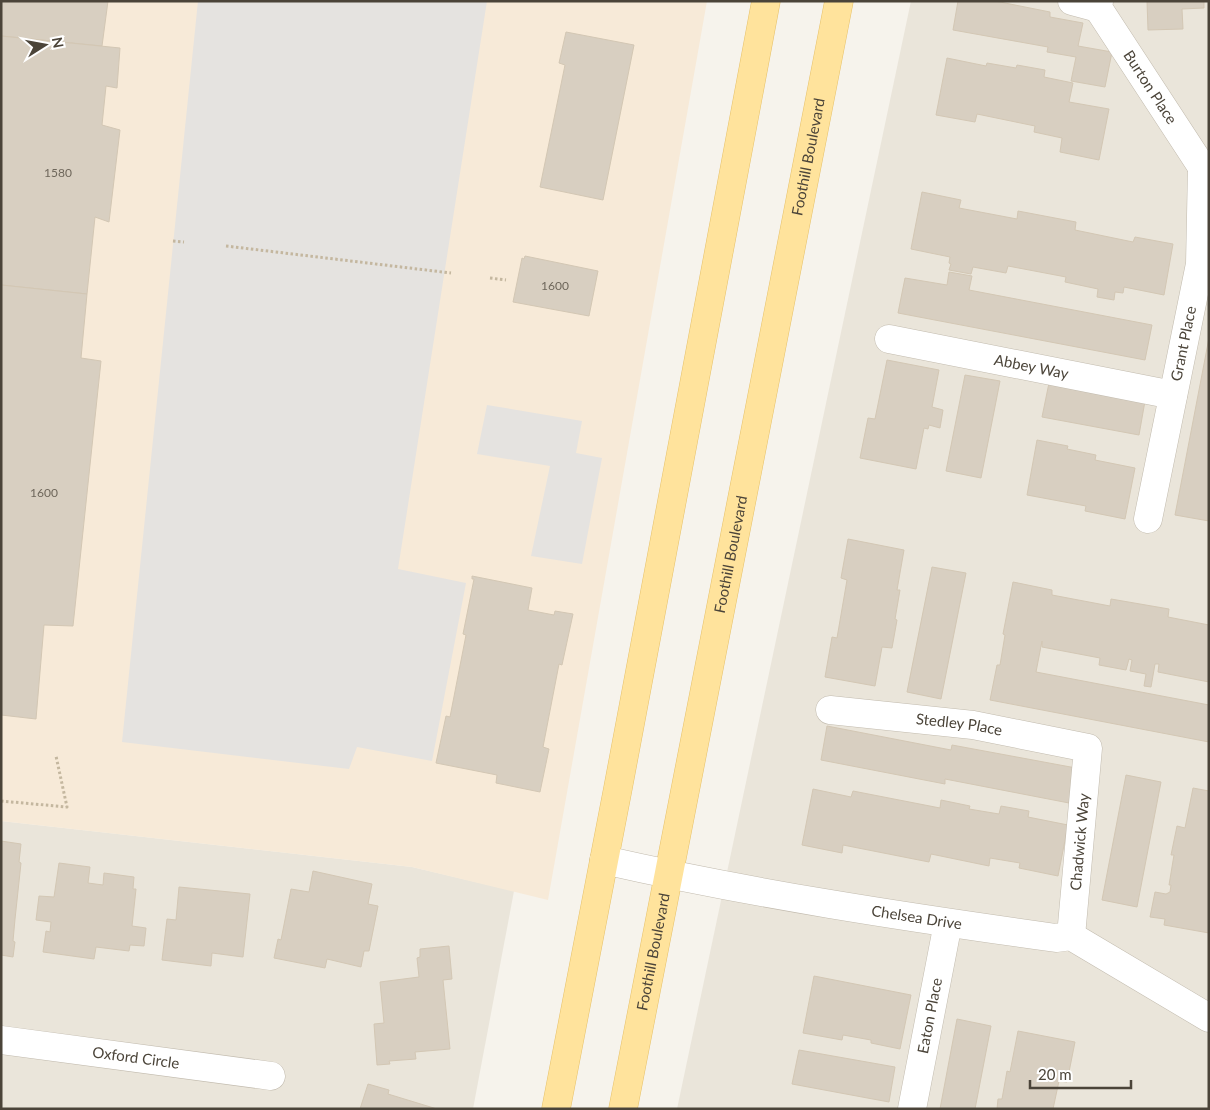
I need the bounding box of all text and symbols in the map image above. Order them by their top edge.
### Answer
north arrow [20,20,70,70]
text: N [49,36,68,49]
street label: Burton Place [1120,47,1181,127]
street label: Foothill Boulevard [787,96,828,217]
house number: 1580 [44,165,72,180]
house number: 1600 [541,278,569,293]
street label: Grant Place [1166,304,1199,382]
street label: Abbey Way [993,350,1070,382]
house number: 1600 [30,485,58,500]
street label: Foothill Boulevard [710,494,750,615]
street label: Stedley Place [915,709,1004,739]
street label: Chadwick Way [1066,792,1092,891]
street label: Foothill Boulevard [632,891,673,1012]
street label: Chelsea Drive [870,901,963,933]
street label: Eaton Place [913,976,945,1055]
street label: Oxford Circle [91,1042,181,1072]
scale bar [1030,1058,1131,1090]
text: 20 m [1038,1065,1072,1083]

